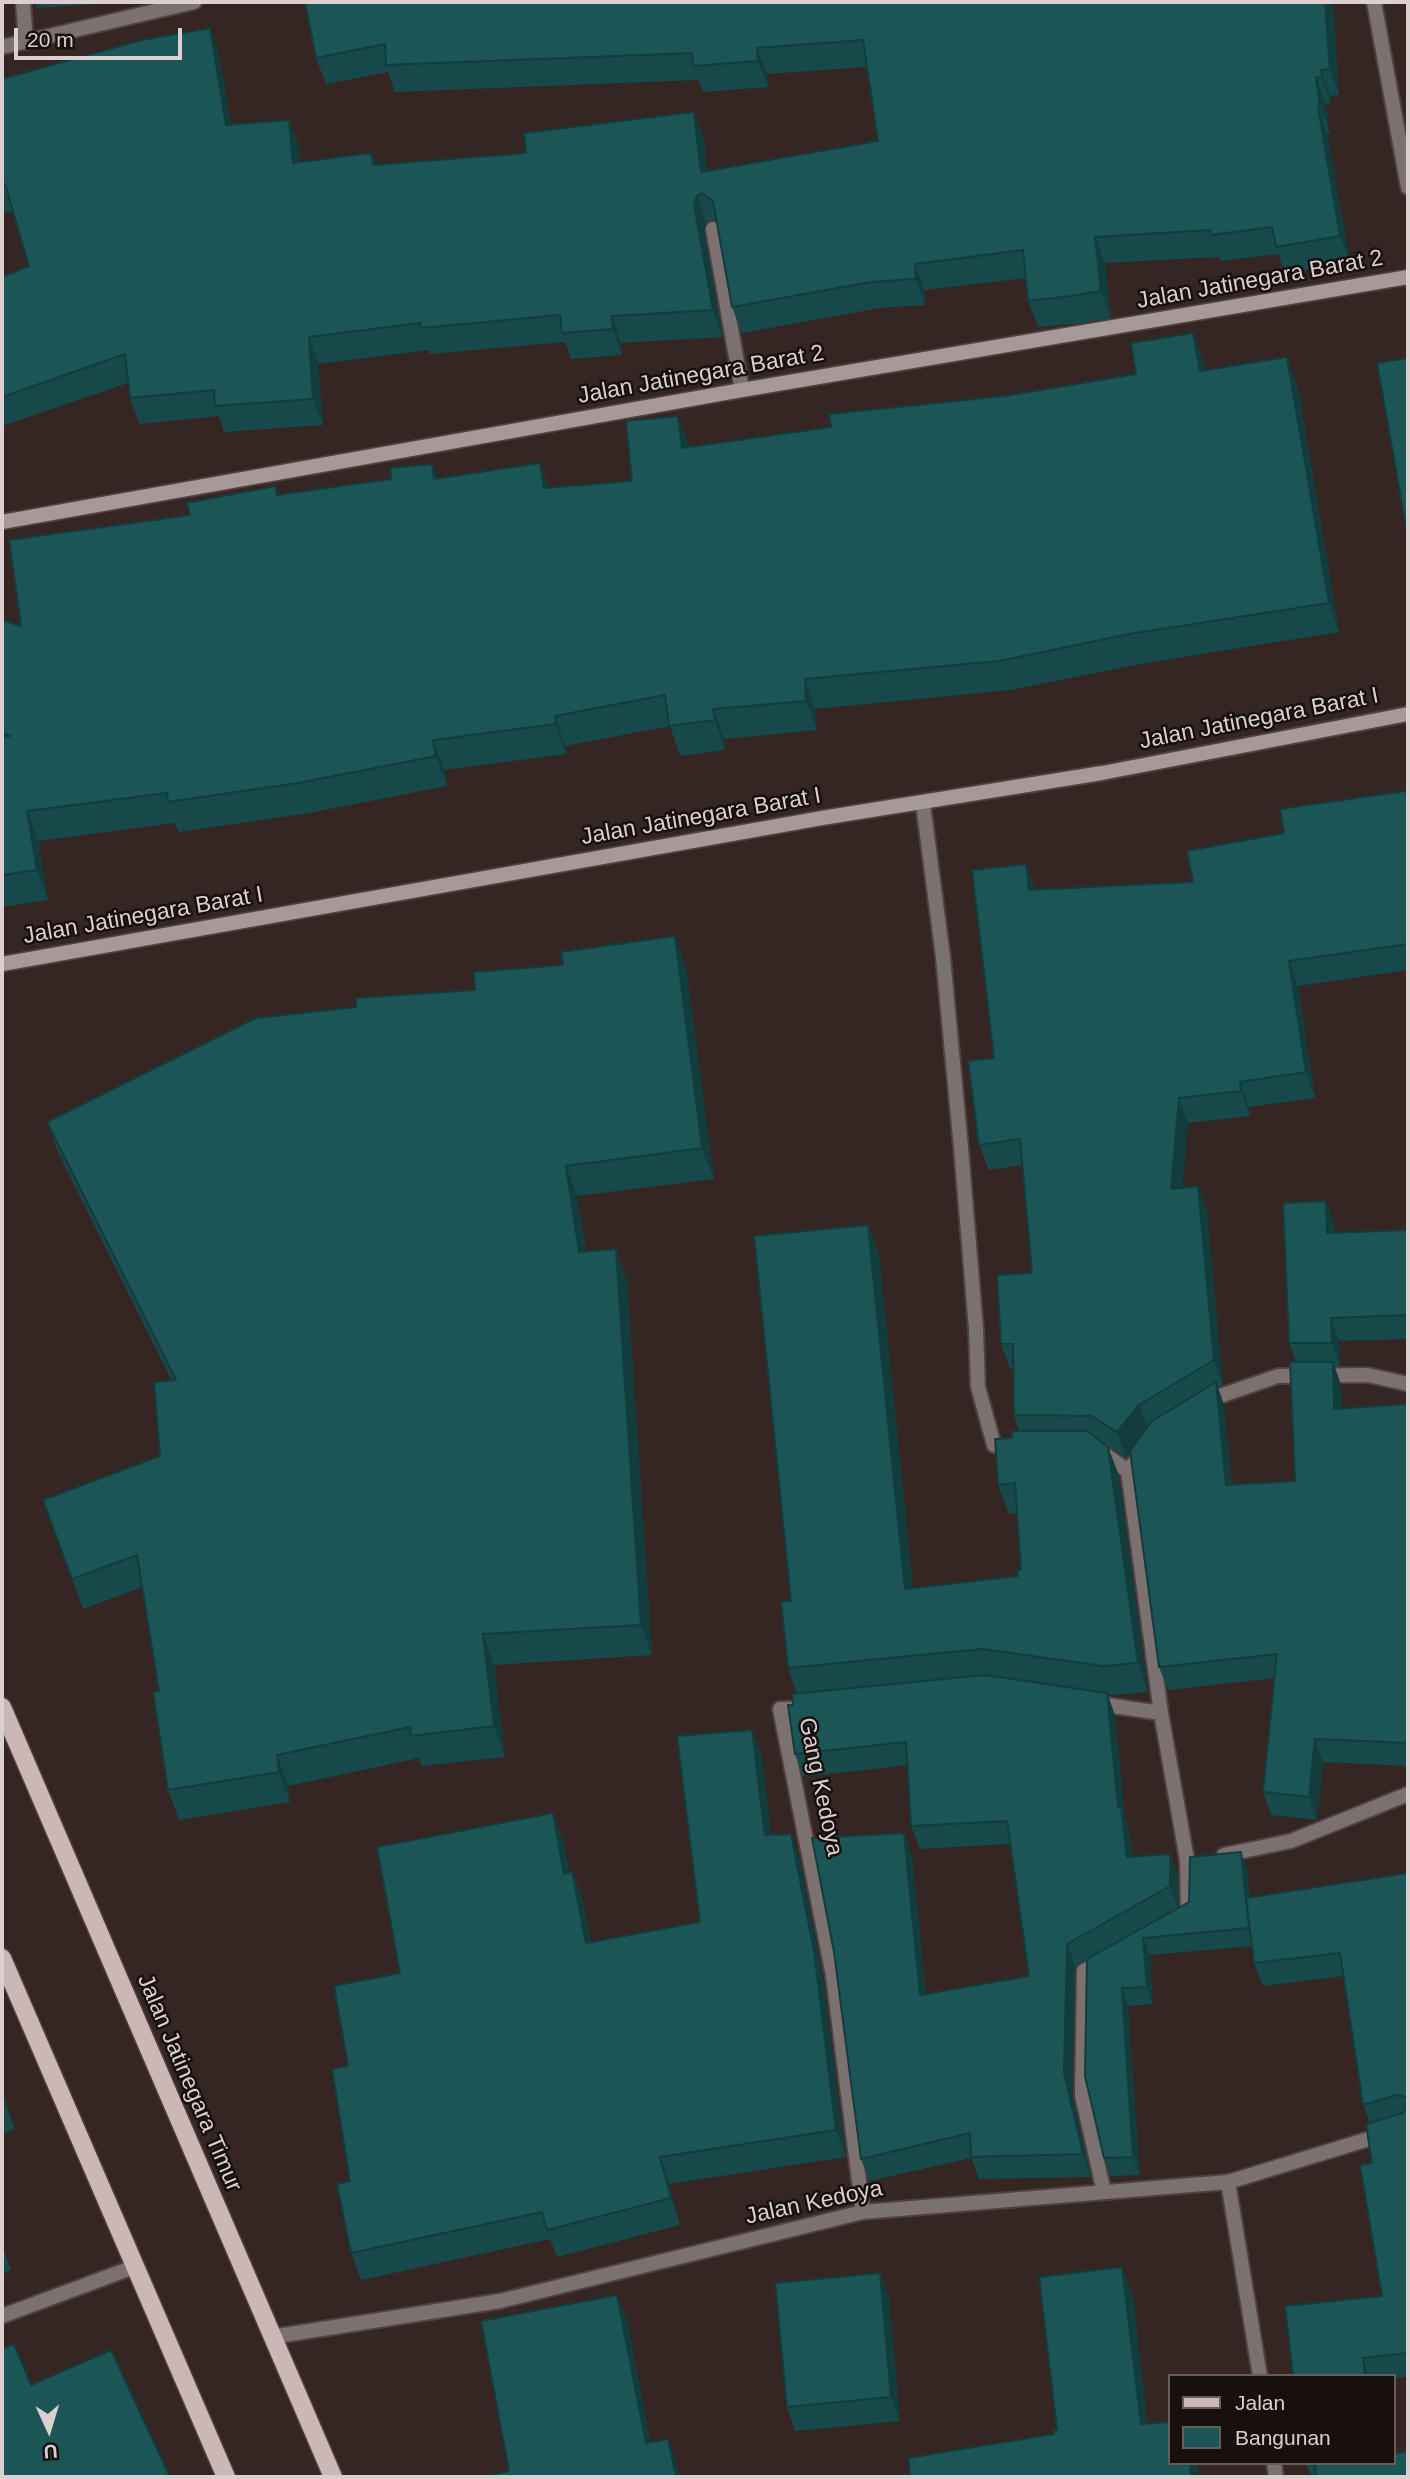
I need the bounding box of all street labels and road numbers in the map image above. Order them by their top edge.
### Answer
street label: Jalan Jatinegara Barat 2 [1135,245,1385,315]
street label: Jalan Jatinegara Barat 2 [576,340,826,410]
street label: Jalan Jatinegara Barat I [1137,682,1381,756]
street label: Jalan Jatinegara Barat I [579,782,823,852]
street label: Jalan Jatinegara Barat I [21,881,265,951]
street label: Gang Kedoya [792,1715,848,1859]
street label: Jalan Jatinegara Timur [131,1970,247,2196]
street label: Jalan Kedoya [743,2175,885,2231]

